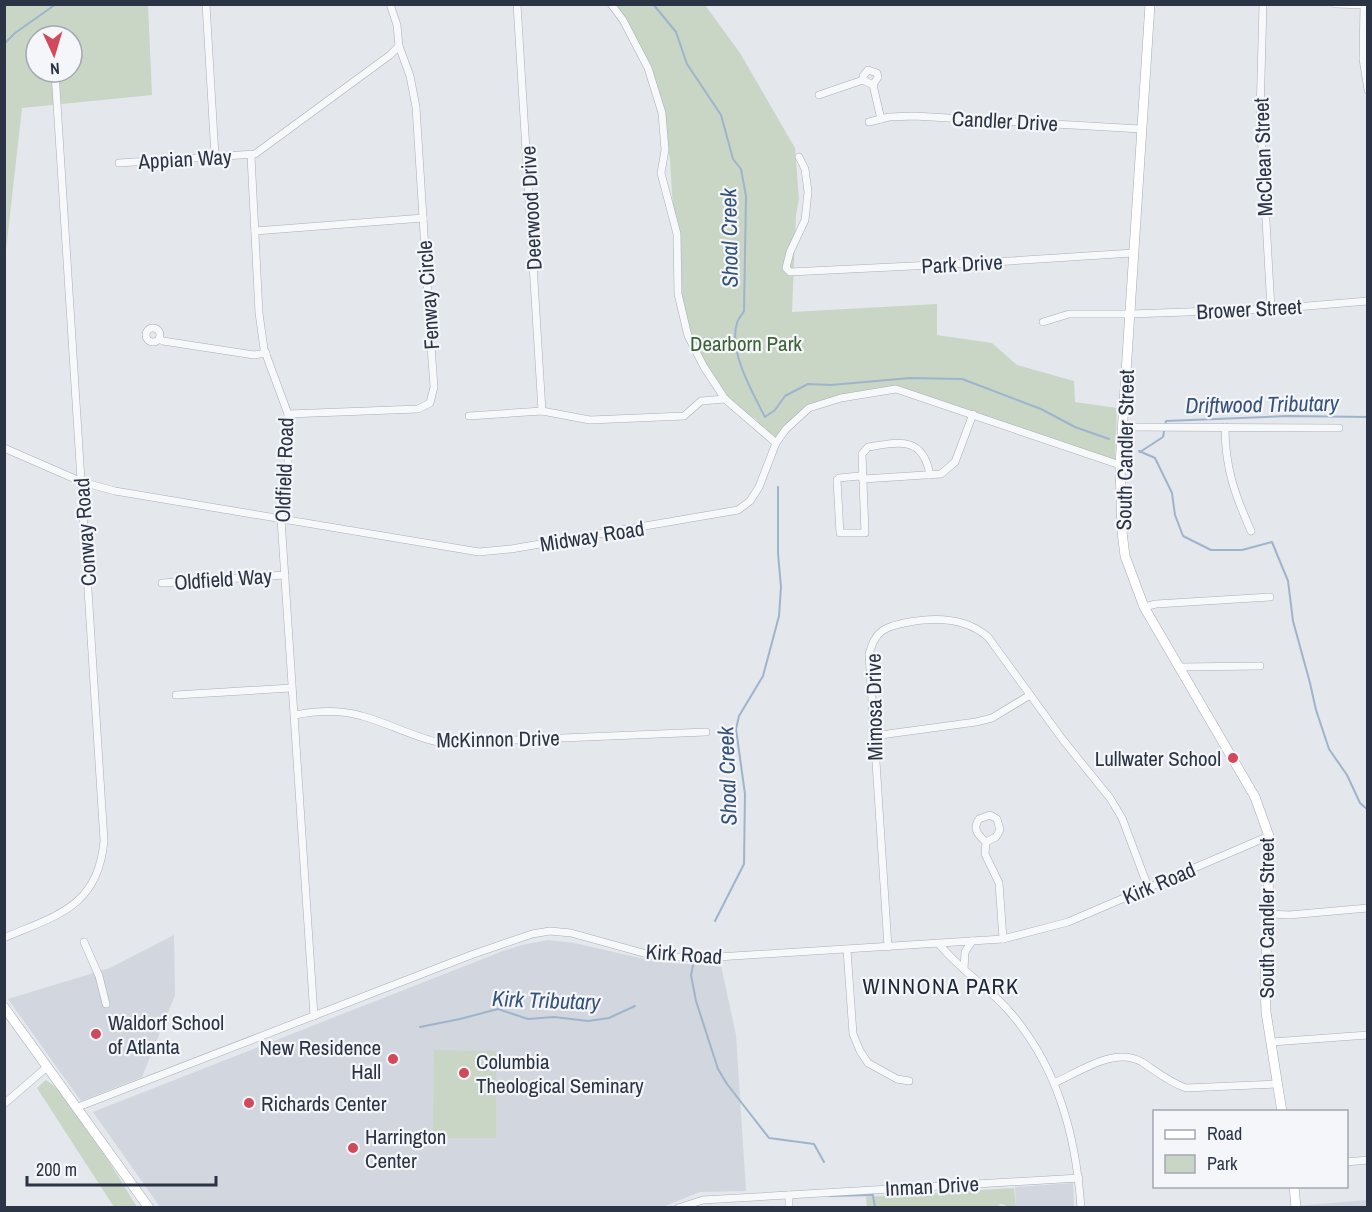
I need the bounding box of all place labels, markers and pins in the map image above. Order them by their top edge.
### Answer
place label: Lullwater School [1095,744,1221,773]
marker: Lullwater School [1226,751,1240,765]
place label: Waldorf School of Atlanta [108,1008,224,1061]
marker: Waldorf School of Atlanta [89,1027,103,1041]
place label: New Residence Hall [259,1033,381,1086]
place label: Columbia Theological Seminary [476,1047,644,1100]
marker: New Residence Hall [386,1052,400,1066]
marker: Columbia Theological Seminary [457,1066,471,1080]
place label: Richards Center [261,1089,387,1118]
marker: Richards Center [242,1096,256,1110]
place label: Harrington Center [365,1122,446,1175]
marker: Harrington Center [346,1141,360,1155]

